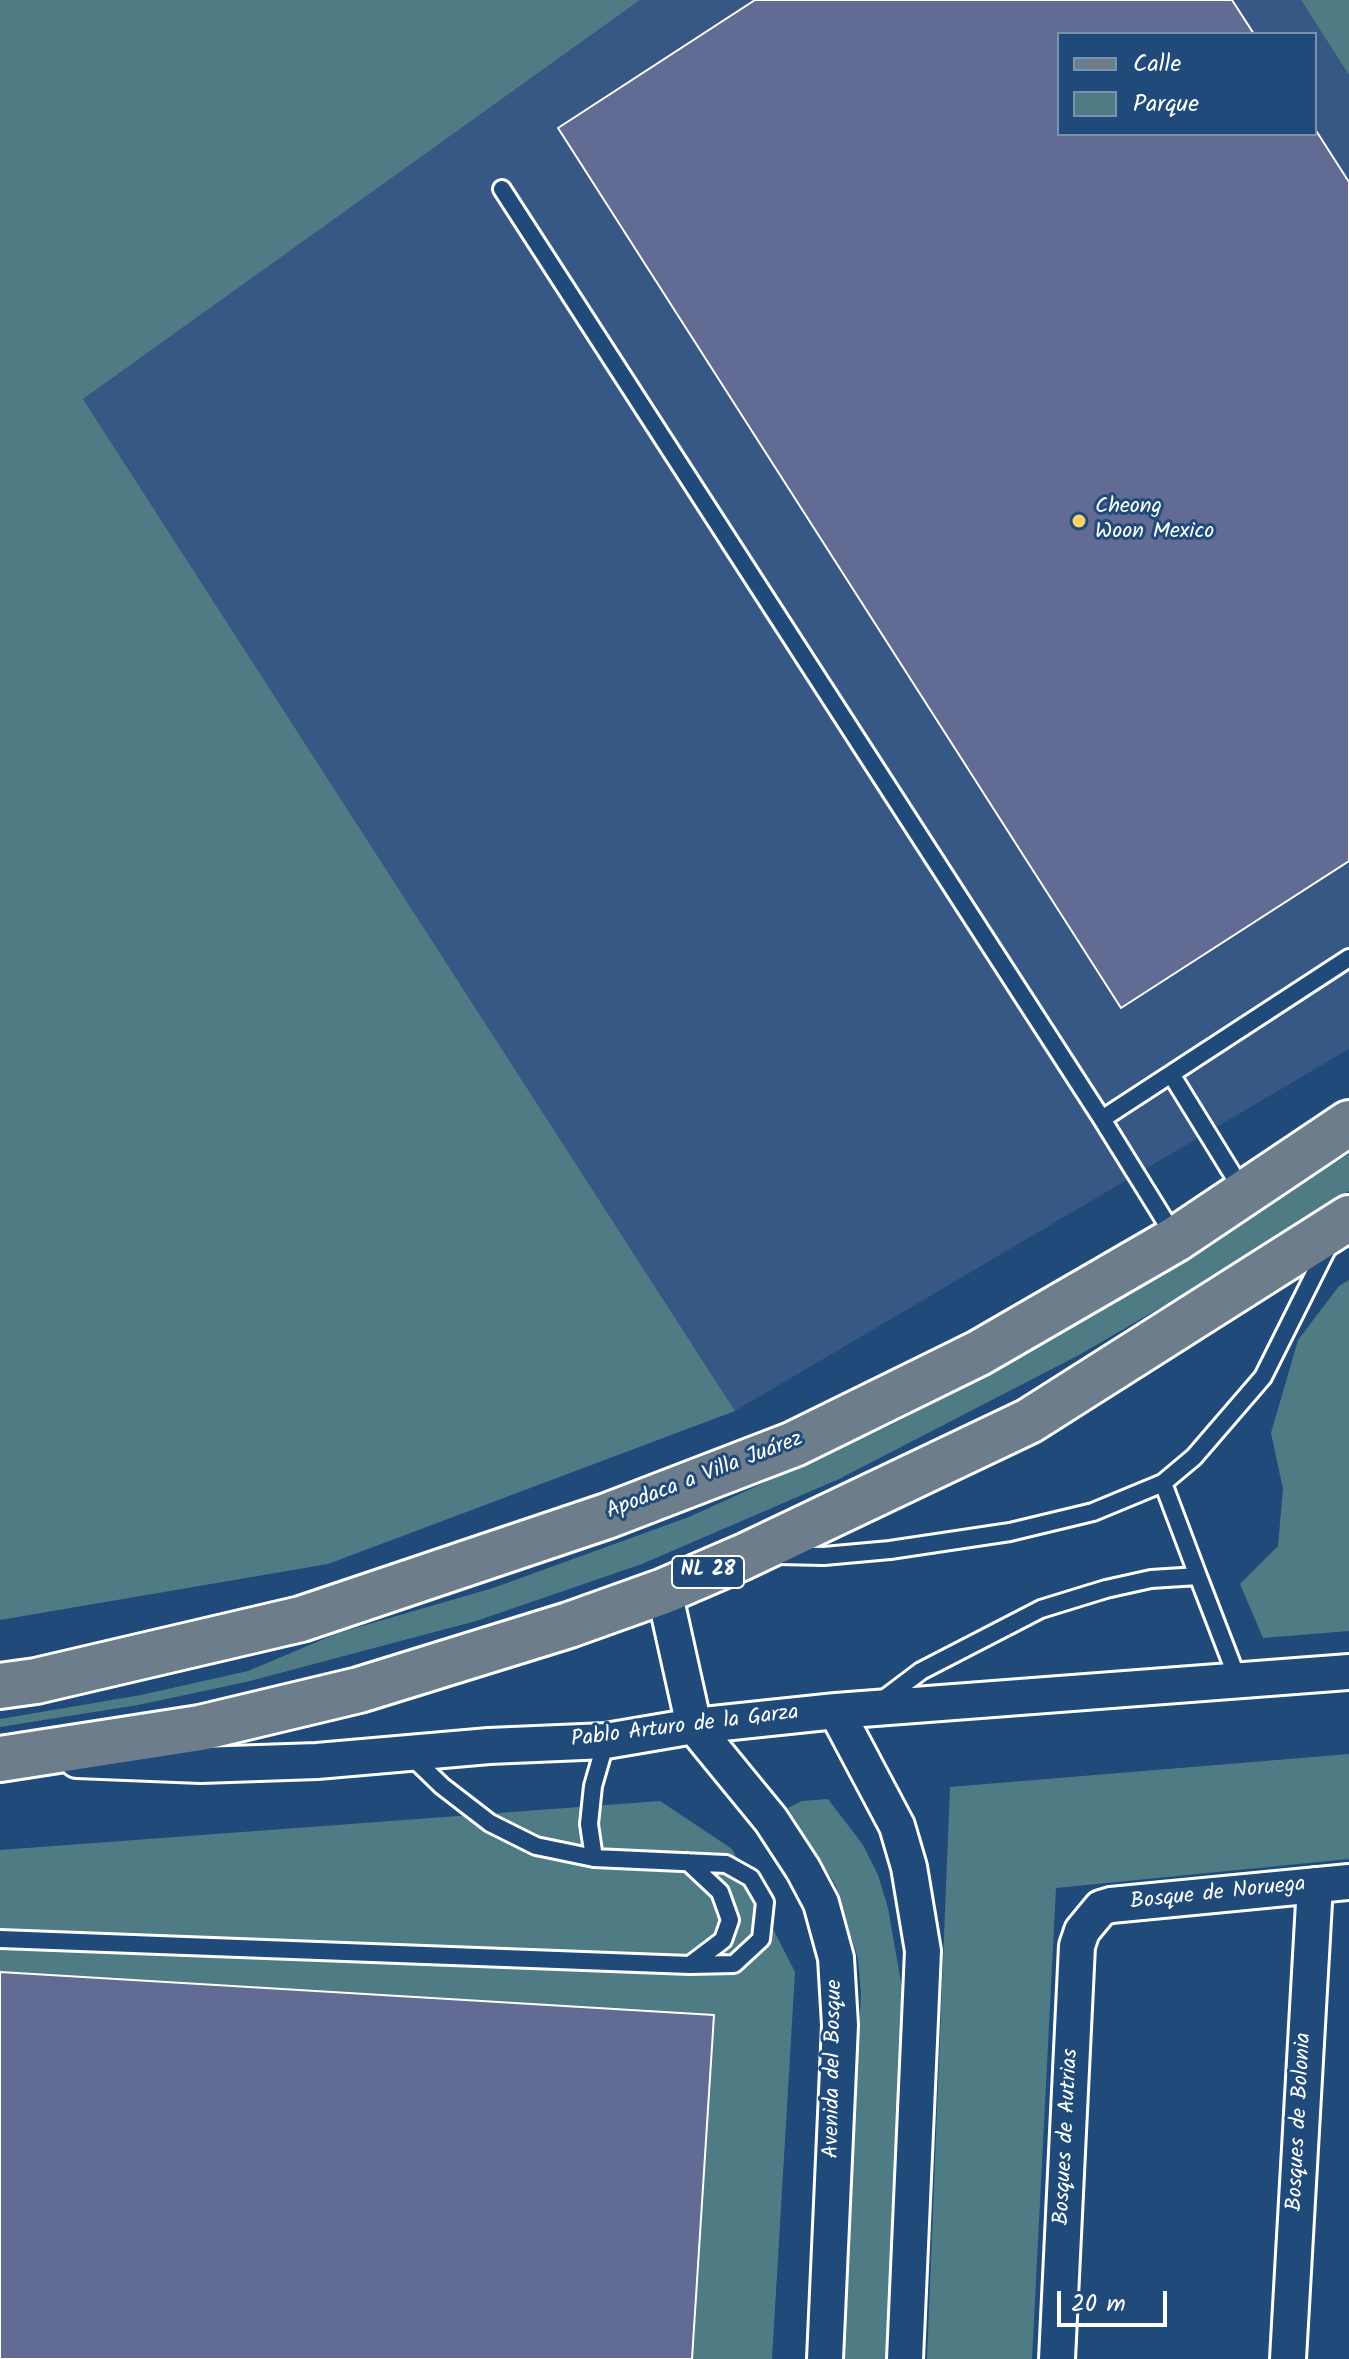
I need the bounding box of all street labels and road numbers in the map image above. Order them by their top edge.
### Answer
street label: Apodaca a Villa Juárez [603,1427,807,1527]
road number: NL 28 [672,1556,744,1588]
street label: Pablo Arturo de la Garza [570,1701,800,1755]
street label: Bosque de Noruega [1129,1873,1307,1917]
street label: Avenida del Bosque [820,1979,850,2159]
street label: Bosques de Bolonia [1283,2032,1319,2212]
street label: Bosques de Autrias [1050,2048,1086,2226]

